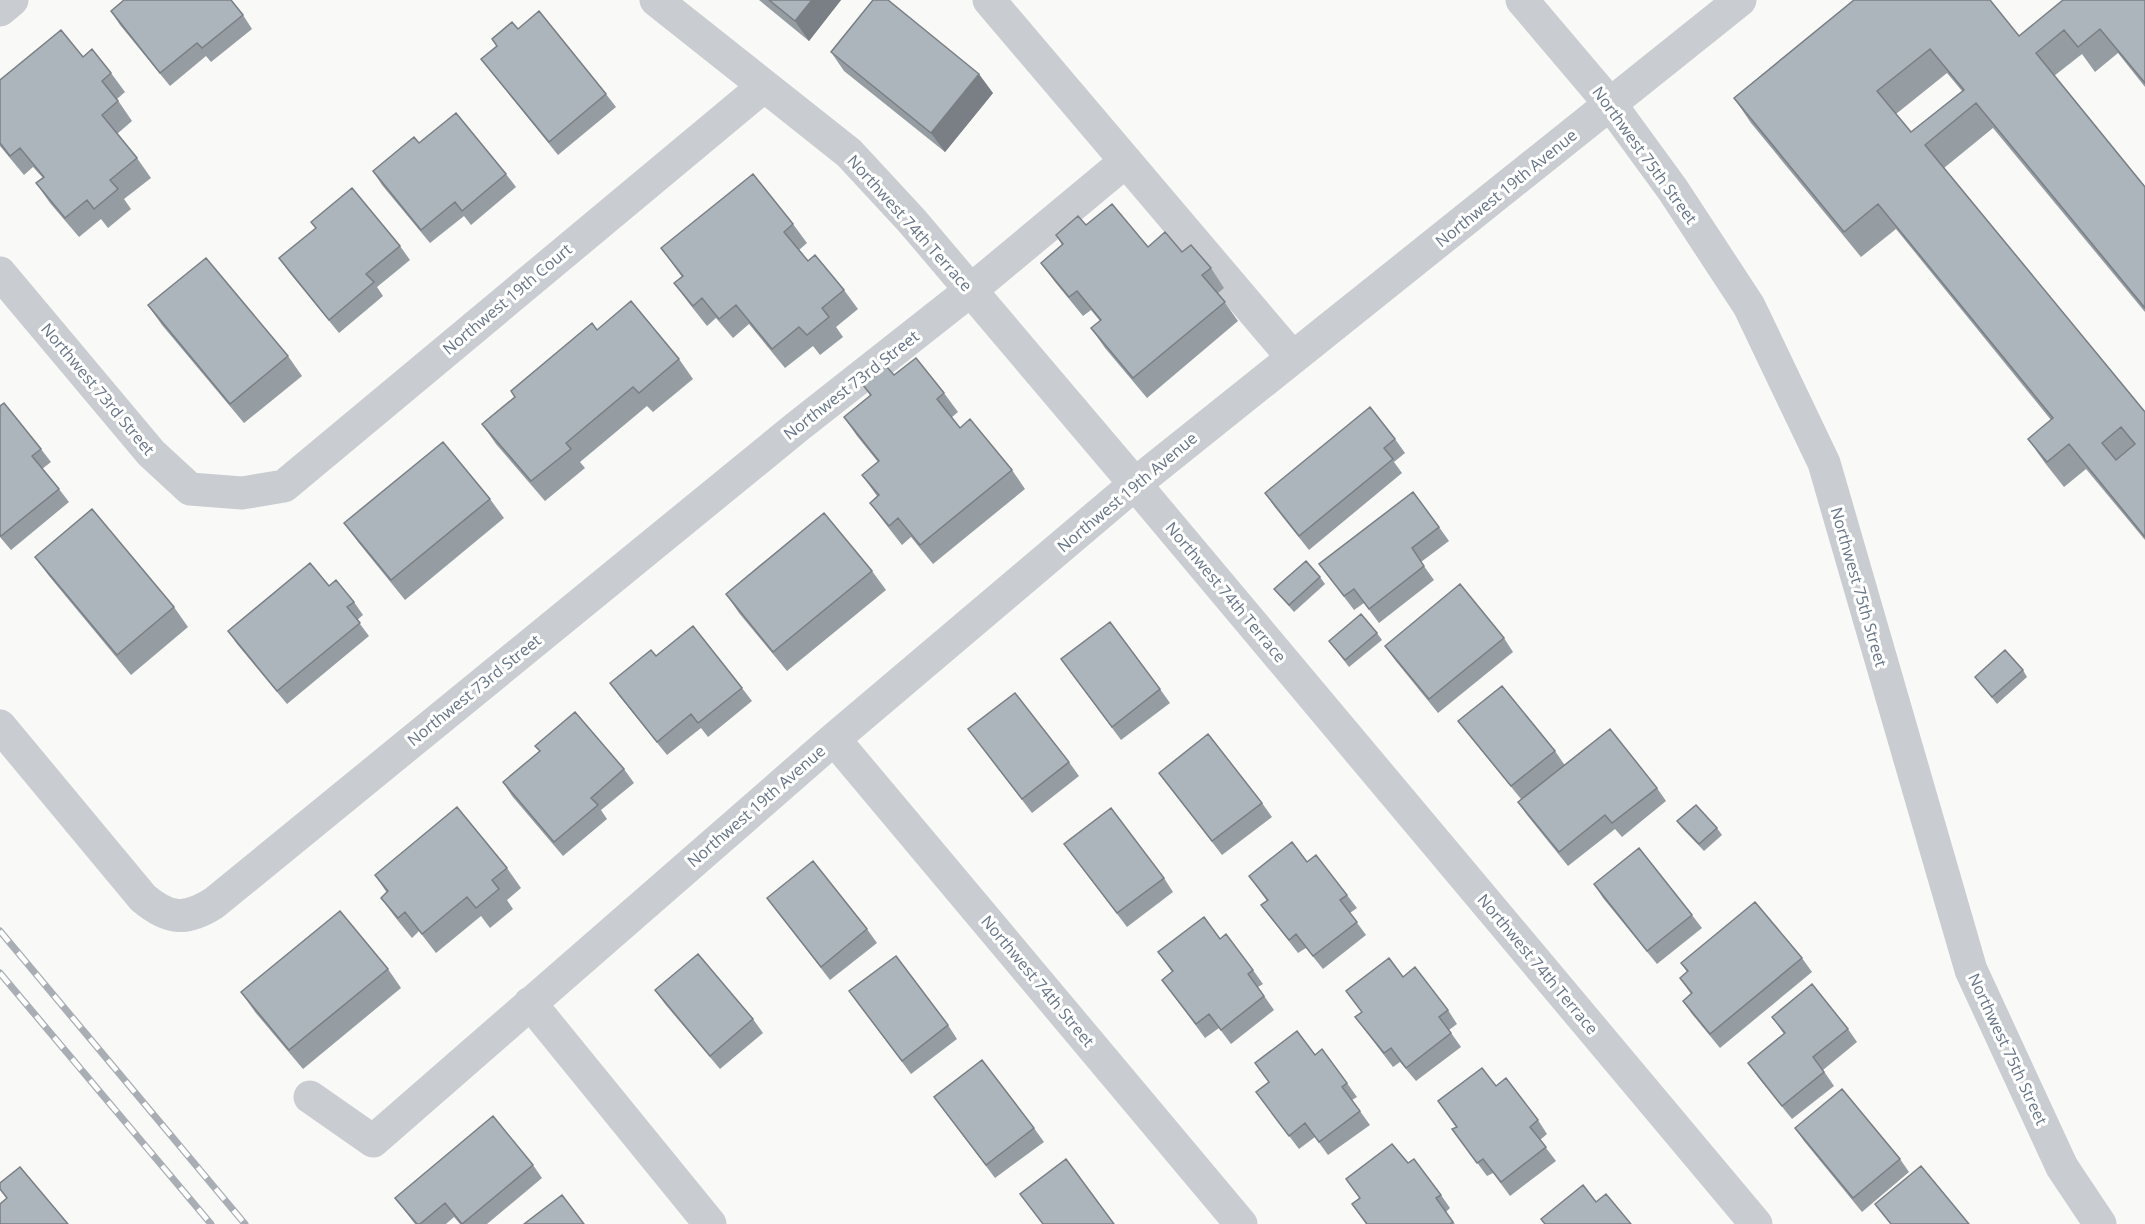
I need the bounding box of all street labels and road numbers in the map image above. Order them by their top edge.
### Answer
street label: Northwest 75th Street [1588,82,1703,229]
street label: Northwest 19th Avenue [1431,124,1581,252]
street label: Northwest 74th Terrace [843,150,977,296]
street label: Northwest 19th Court [438,238,576,360]
street label: Northwest 73rd Street [36,318,160,460]
street label: Northwest 73rd Street [779,325,923,445]
street label: Northwest 19th Avenue [1052,427,1202,557]
street label: Northwest 75th Street [1826,505,1892,670]
street label: Northwest 74th Terrace [1161,517,1291,667]
street label: Northwest 73rd Street [403,629,546,751]
street label: Northwest 19th Avenue [682,740,830,872]
street label: Northwest 74th Terrace [1473,889,1603,1039]
street label: Northwest 74th Street [976,911,1100,1052]
street label: Northwest 75th Street [1963,969,2053,1129]

